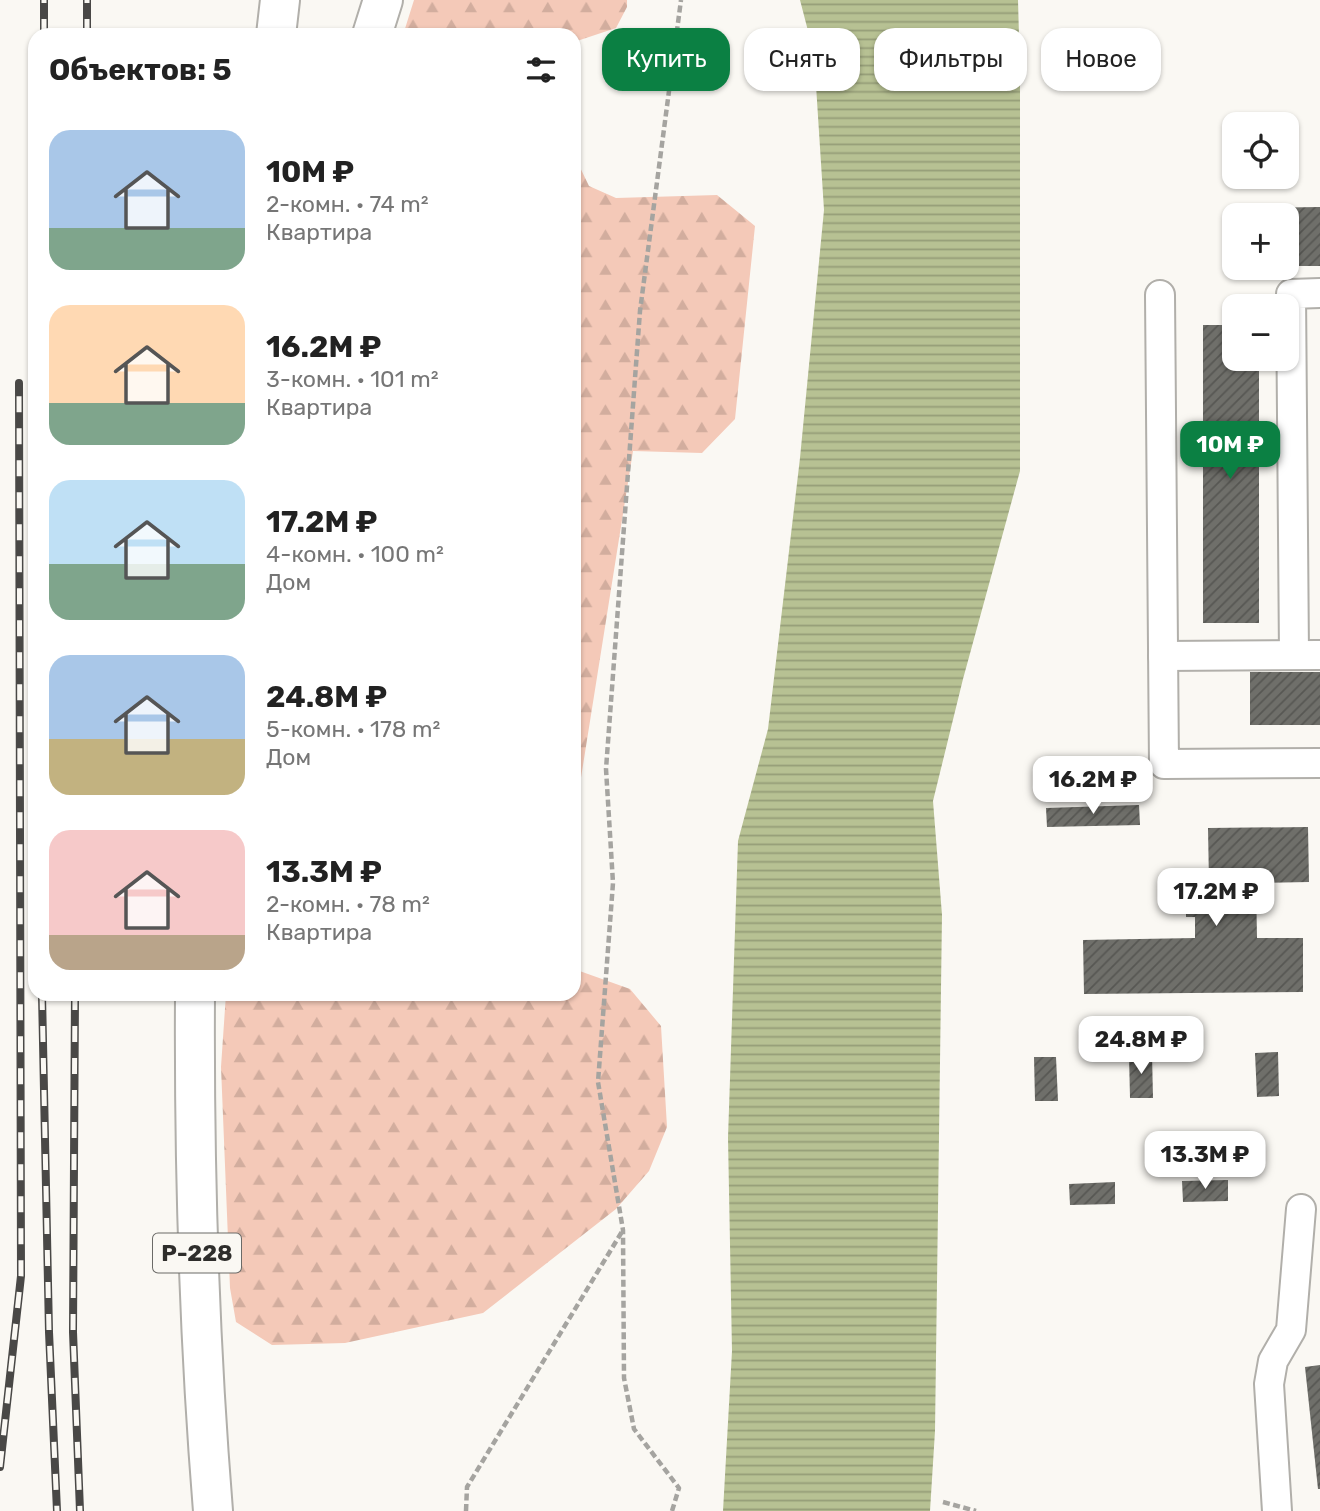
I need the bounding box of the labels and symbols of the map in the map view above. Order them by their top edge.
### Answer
pin: 10M ₽ [1181,421,1279,481]
pin: 16.2M ₽ [1028,756,1158,816]
pin: 17.2M ₽ [1151,869,1281,928]
pin: 24.8M ₽ [1076,1016,1206,1076]
pin: 13.3M ₽ [1140,1132,1270,1191]
road number: Р-228 [153,1234,241,1272]

